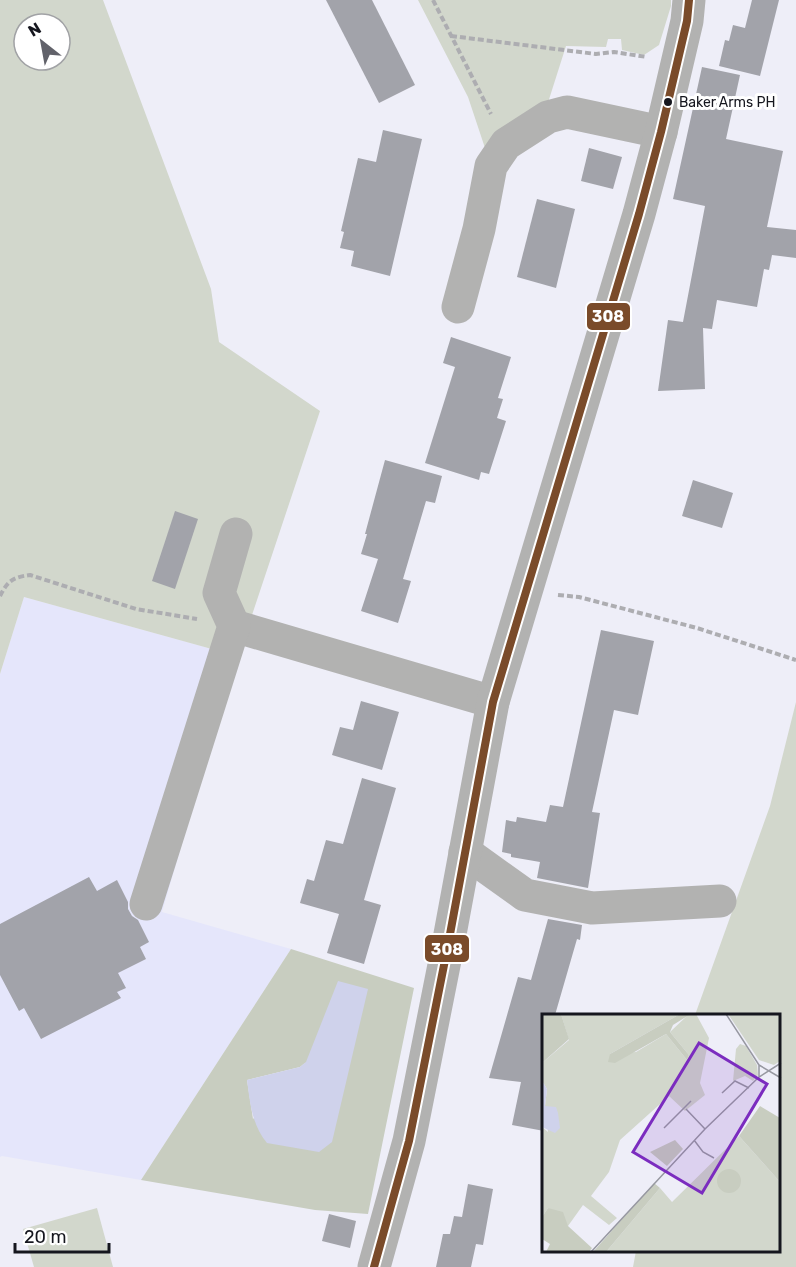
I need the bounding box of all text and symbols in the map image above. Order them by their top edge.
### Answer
north arrow [12,12,72,72]
text: N [25,18,44,41]
place label: Baker Arms PH [679,94,776,111]
marker: Baker Arms PH [662,96,674,108]
line badge: 308 [586,302,631,331]
text: 308 [592,307,624,326]
line badge: 308 [424,934,470,963]
text: 308 [431,940,463,959]
inset map [542,1014,781,1252]
scale bar [15,1216,110,1254]
text: 20 m [24,1226,66,1248]

